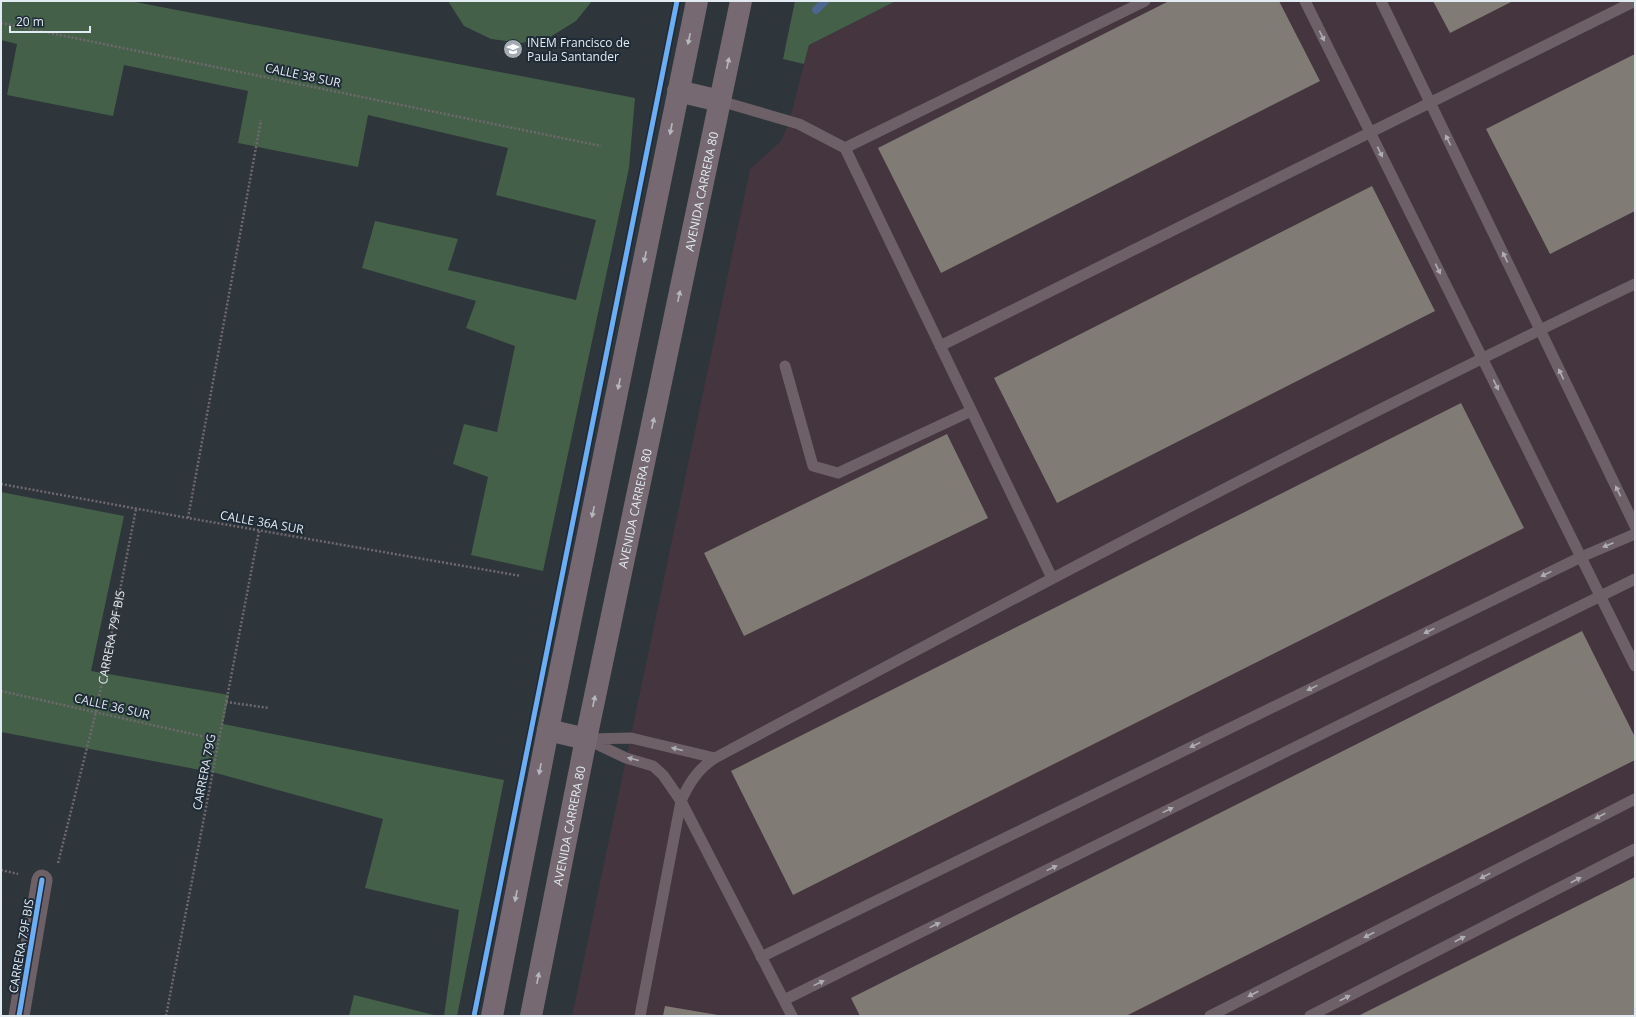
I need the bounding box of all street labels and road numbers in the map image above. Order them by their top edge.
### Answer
street label: CALLE 38 SUR [264,59,343,91]
street label: AVENIDA CARRERA 80 [680,130,722,253]
street label: AVENIDA CARRERA 80 [614,447,655,570]
street label: CALLE 36A SUR [219,506,306,538]
street label: CARRERA 79F BIS [93,589,128,686]
street label: CALLE 36 SUR [73,689,152,723]
street label: CARRERA 79G [188,732,220,812]
street label: AVENIDA CARRERA 80 [549,764,589,887]
street label: CARRERA 79F BIS [4,898,38,994]

